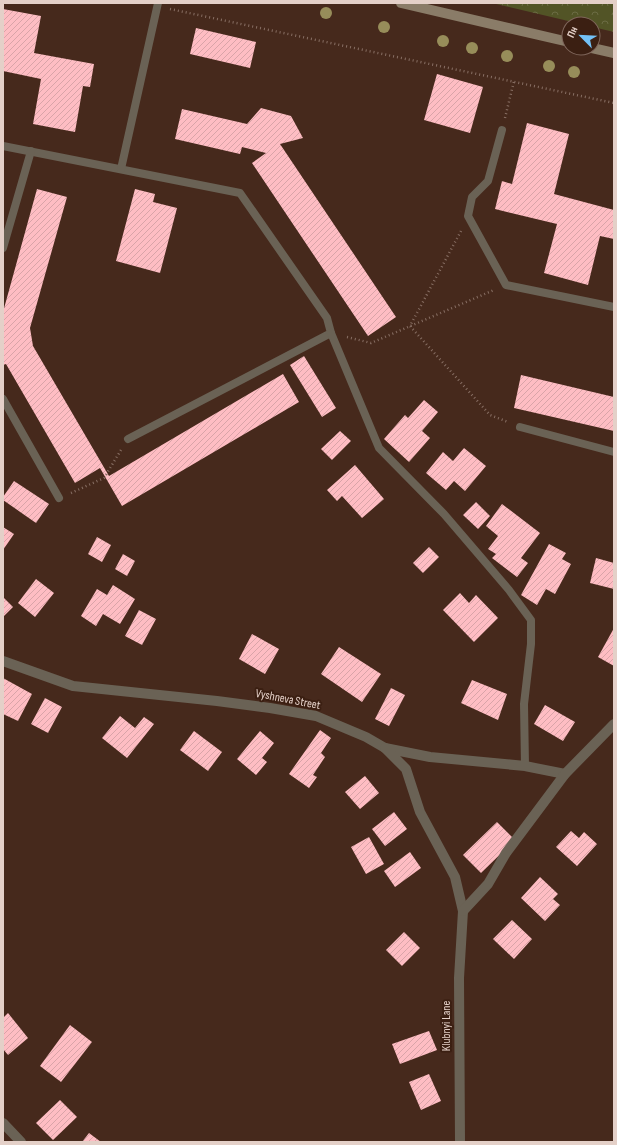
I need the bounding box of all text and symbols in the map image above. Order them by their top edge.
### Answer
north arrow [561,16,601,56]
text: Пн [564,24,581,40]
street label: Vyshneva Street [254,686,322,713]
street label: Klubnyi Lane [439,1001,454,1051]

